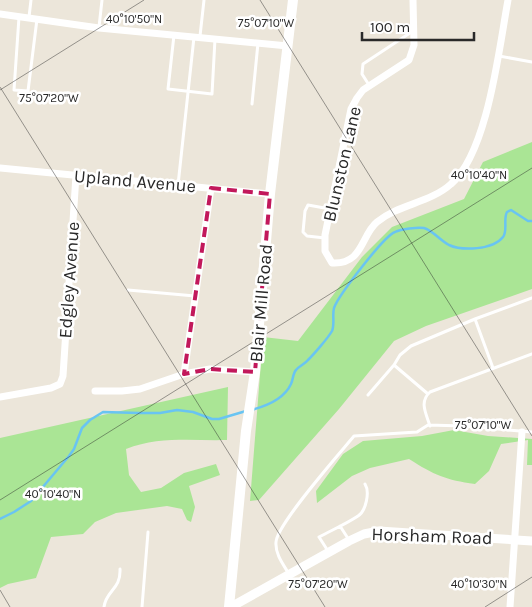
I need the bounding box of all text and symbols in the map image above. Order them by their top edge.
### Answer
scale bar [362,10,474,42]
text: 40°10'50"N [106,12,162,26]
text: 75°07'10"W [238,16,294,30]
text: 100 m [370,18,410,36]
text: 75°07'20"W [19,91,79,105]
street label: Blunston Lane [318,104,366,224]
street label: Upland Avenue [73,165,197,197]
text: 40°10'40"N [451,168,507,182]
street label: Edgley Avenue [54,221,84,339]
street label: Blair Mill Road [245,243,277,363]
text: 75°07'10"W [455,418,511,432]
text: 40°10'40"N [25,487,81,501]
street label: Horsham Road [371,523,493,549]
text: 75°07'20"W [288,577,348,591]
text: 40°10'30"N [451,577,507,591]

